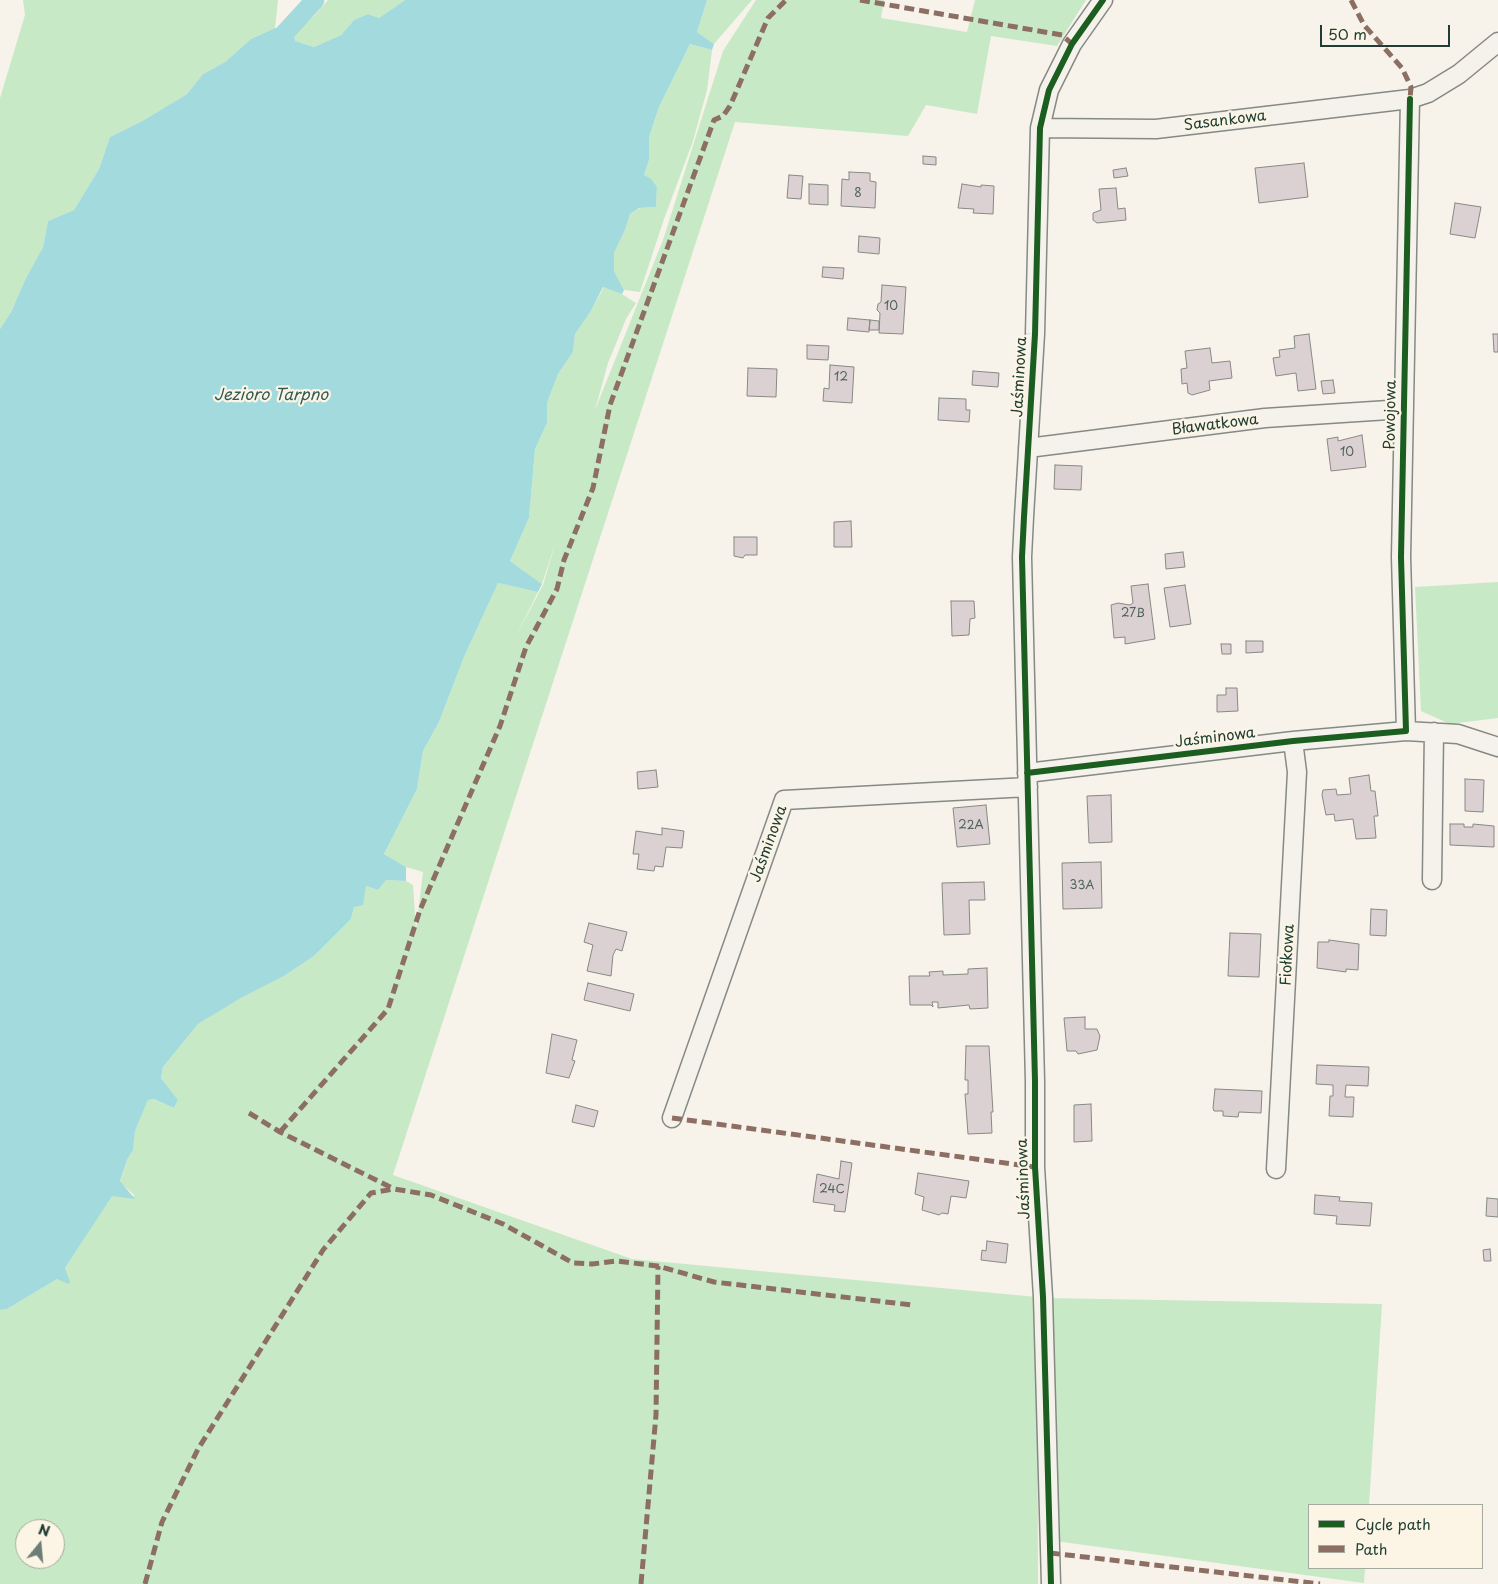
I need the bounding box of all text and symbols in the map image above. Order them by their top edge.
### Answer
scale bar [1323,15,1453,47]
text: 50 m [1328,22,1367,45]
street label: Sasankowa [1183,107,1267,135]
house number: 8 [854,187,862,201]
house number: 10 [884,300,898,314]
street label: Jaśminowa [1009,336,1031,418]
house number: 12 [834,371,848,385]
street label: Powojowa [1381,380,1401,450]
water label: Jezioro Tarpno [214,386,328,406]
street label: Bławatkowa [1171,411,1259,439]
house number: 10 [1340,446,1354,460]
house number: 27B [1121,607,1145,621]
street label: Jaśminowa [1174,724,1256,752]
street label: Jaśminowa [747,803,791,885]
house number: 22A [958,819,984,833]
house number: 33A [1070,879,1094,893]
street label: Fiołkowa [1277,924,1299,986]
street label: Jaśminowa [1014,1138,1034,1220]
house number: 24C [819,1183,845,1197]
legend [1308,1504,1483,1569]
text: Cycle path [1355,1512,1431,1535]
text: N [36,1518,53,1542]
north arrow [15,1519,65,1569]
text: Path [1355,1537,1387,1560]

